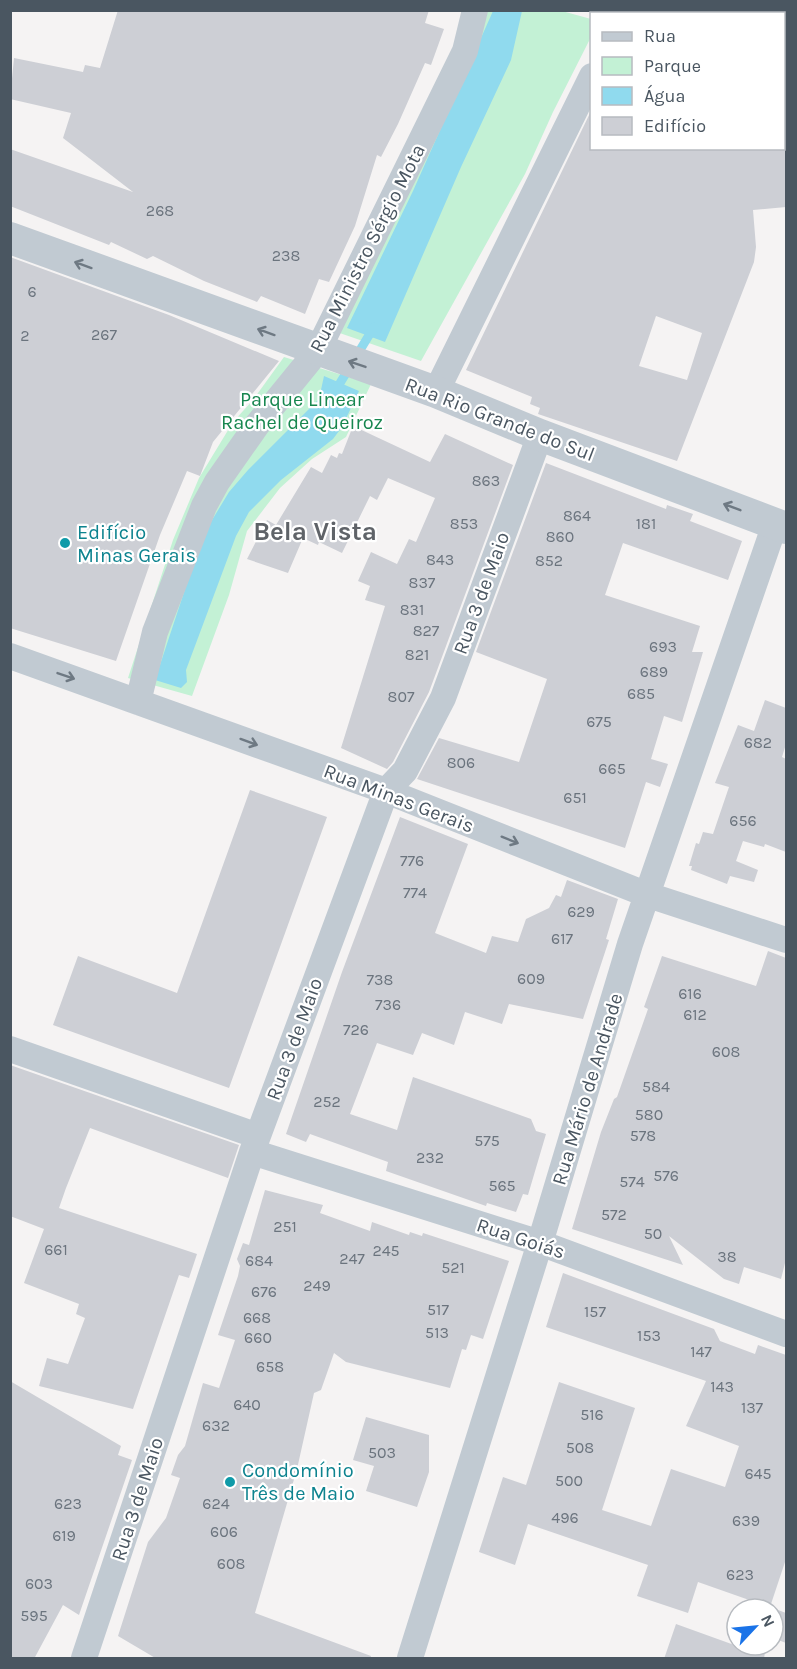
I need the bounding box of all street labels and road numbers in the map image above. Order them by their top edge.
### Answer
street label: Rua Ministro Sérgio Mota [305,140,430,356]
street label: Rua Rio Grande do Sul [402,373,598,466]
street label: Rua 3 de Maio [449,529,514,657]
street label: Rua Minas Gerais [320,759,477,838]
street label: Rua 3 de Maio [262,975,327,1103]
street label: Rua Mário de Andrade [547,990,628,1188]
street label: Rua Goiás [474,1213,568,1264]
street label: Rua 3 de Maio [107,1435,168,1564]

